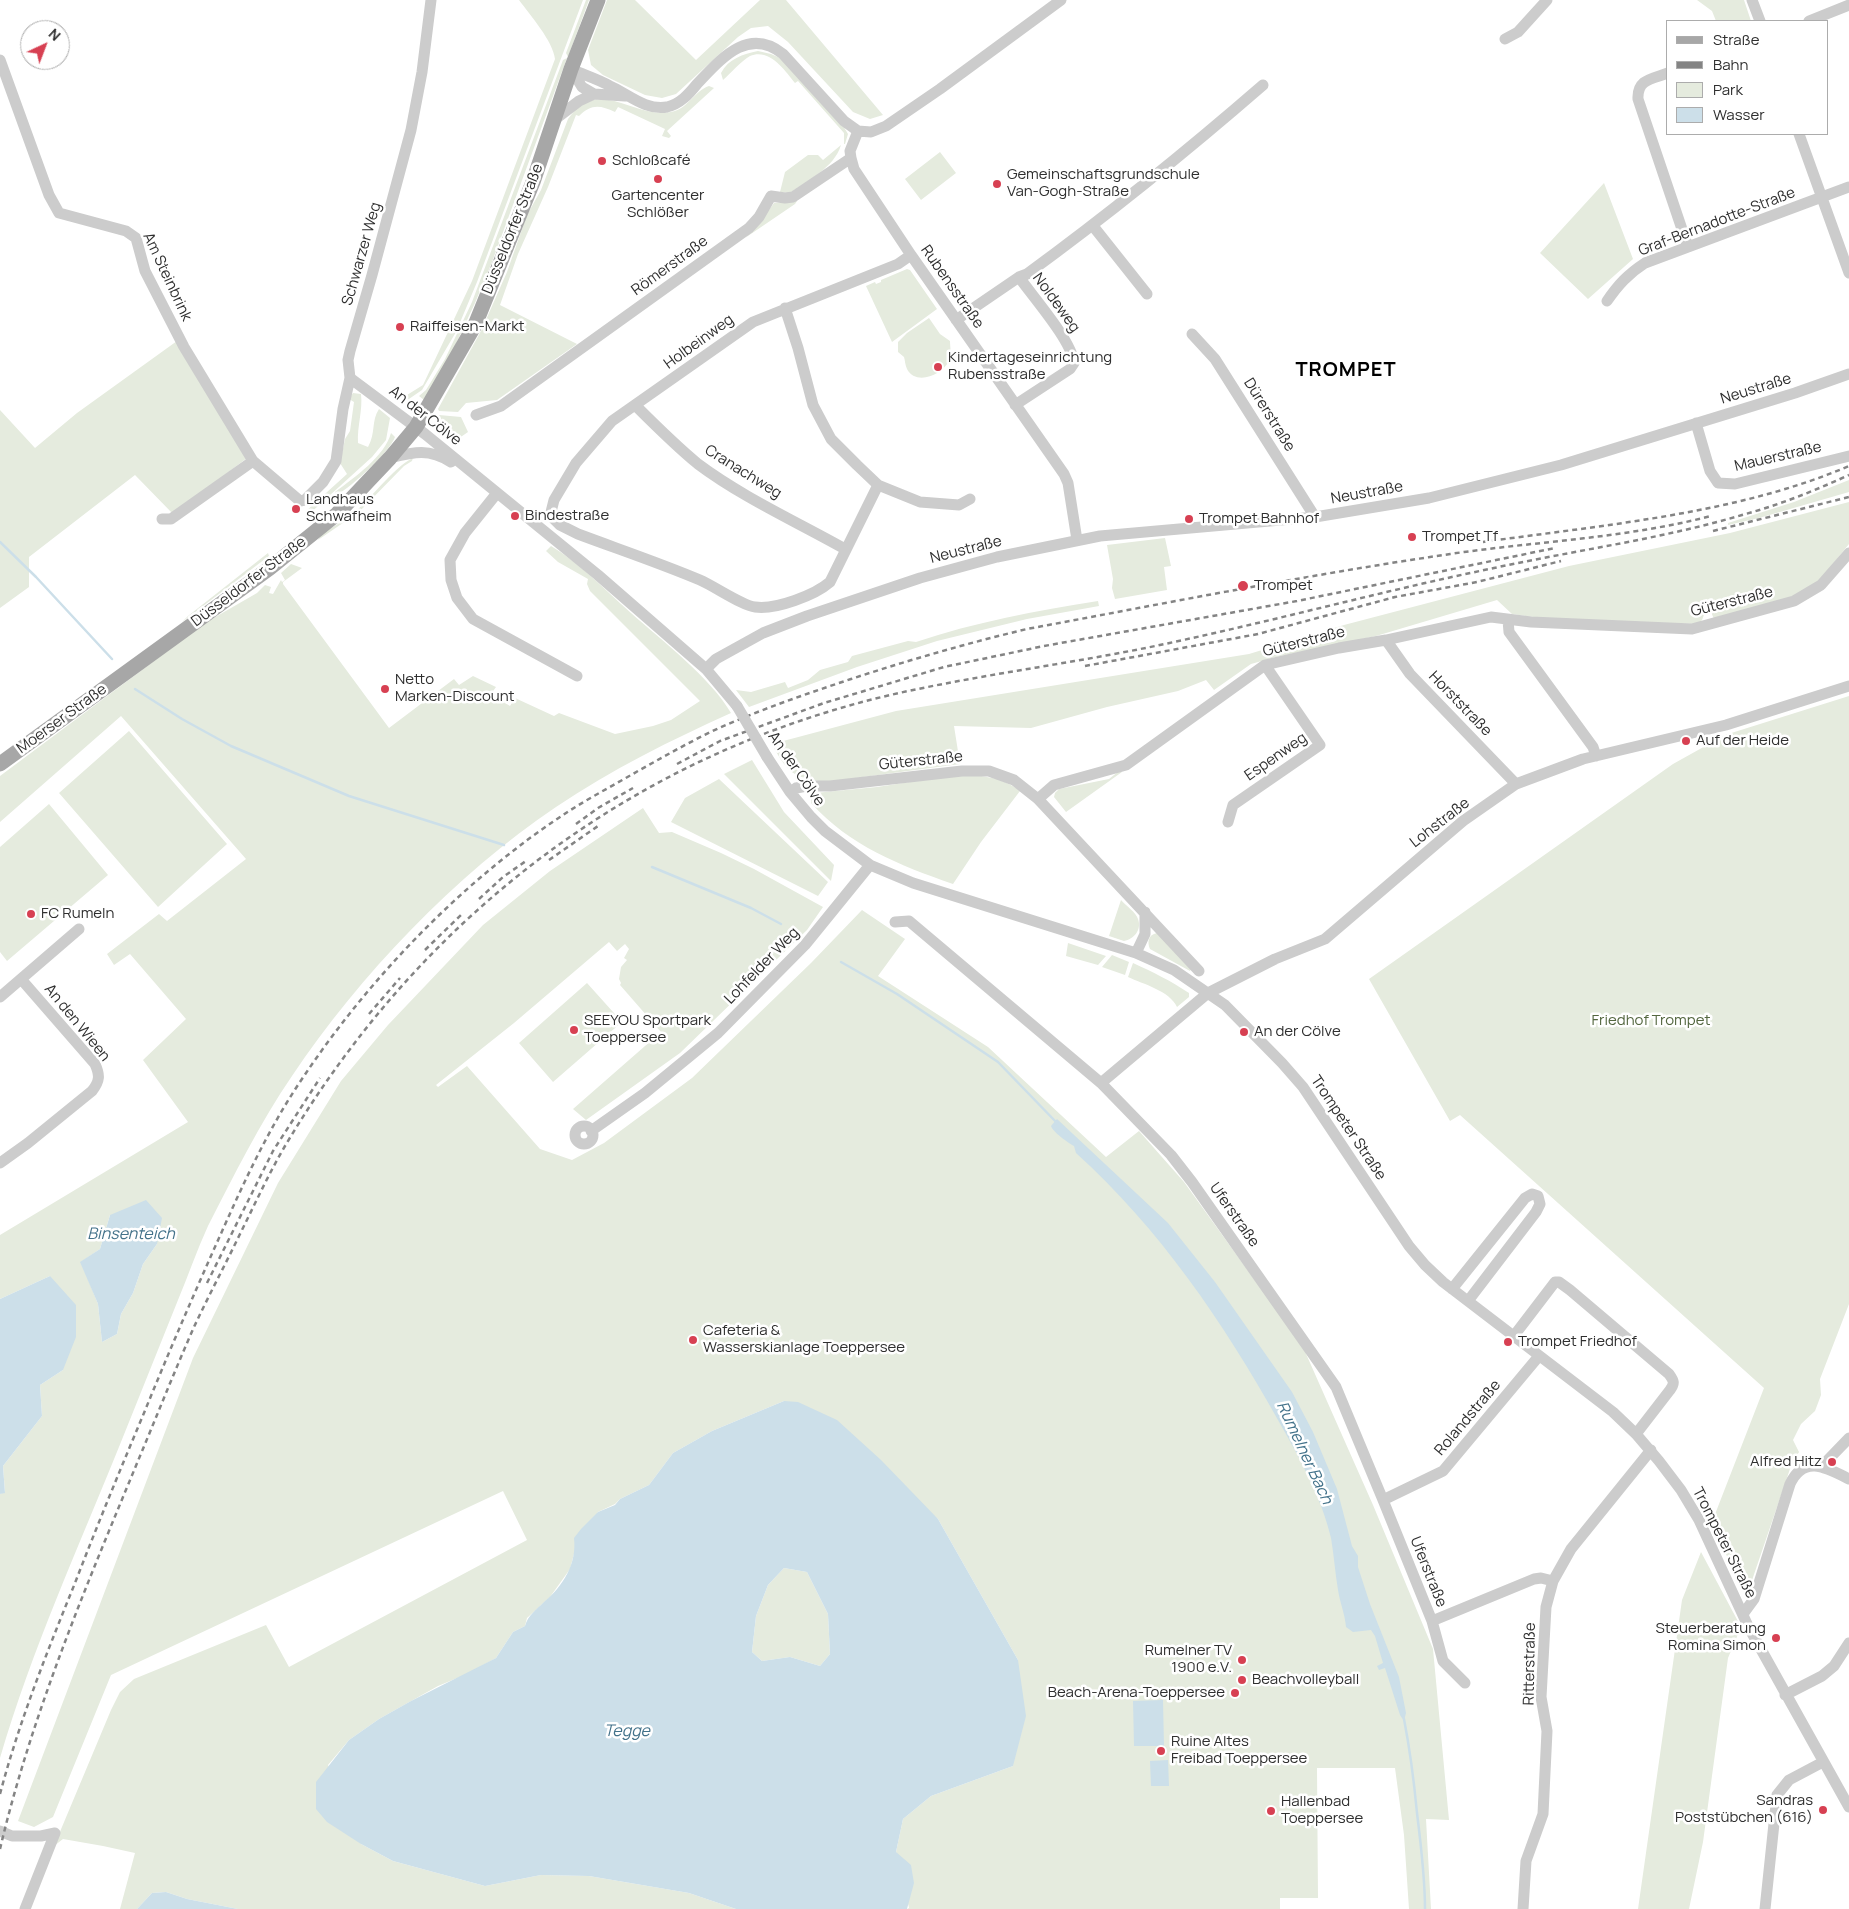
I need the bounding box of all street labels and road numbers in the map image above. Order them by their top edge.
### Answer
street label: Düsseldorfer Straße [479,161,547,297]
street label: Graf-Bernadotte-Straße [1636,184,1798,260]
street label: Schwarzer Weg [339,200,385,308]
street label: Am Steinbrink [139,230,195,324]
street label: Römerstraße [628,232,712,300]
street label: Rubensstraße [917,242,987,332]
street label: Noldeweg [1028,270,1084,336]
street label: Holbeinweg [661,311,737,373]
street label: Neustraße [1718,370,1794,408]
street label: Dürerstraße [1239,375,1299,455]
street label: An der Cölve [385,382,465,450]
street label: Mauerstraße [1733,438,1823,476]
street label: Cranachweg [701,441,785,503]
street label: Neustraße [1329,478,1405,508]
street label: Neustraße [928,532,1004,568]
street label: Düsseldorfer Straße [188,533,310,631]
street label: Güterstraße [1689,583,1775,621]
street label: Güterstraße [1261,623,1347,661]
street label: Horststraße [1425,668,1495,740]
street label: Moerser Straße [13,680,111,758]
street label: An der Cölve [764,728,828,810]
street label: Espenweg [1242,729,1310,785]
street label: Güterstraße [878,748,964,774]
street label: Lohstraße [1407,794,1473,852]
street label: Lohfelder Weg [721,924,803,1008]
street label: An den Wieen [40,981,114,1065]
street label: Trompeter Straße [1306,1072,1390,1184]
street label: Uferstraße [1205,1179,1263,1251]
street label: Rolandstraße [1431,1377,1505,1459]
street label: Trompeter Straße [1688,1485,1760,1601]
street label: Uferstraße [1406,1534,1450,1610]
street label: Ritterstraße [1520,1622,1540,1706]

